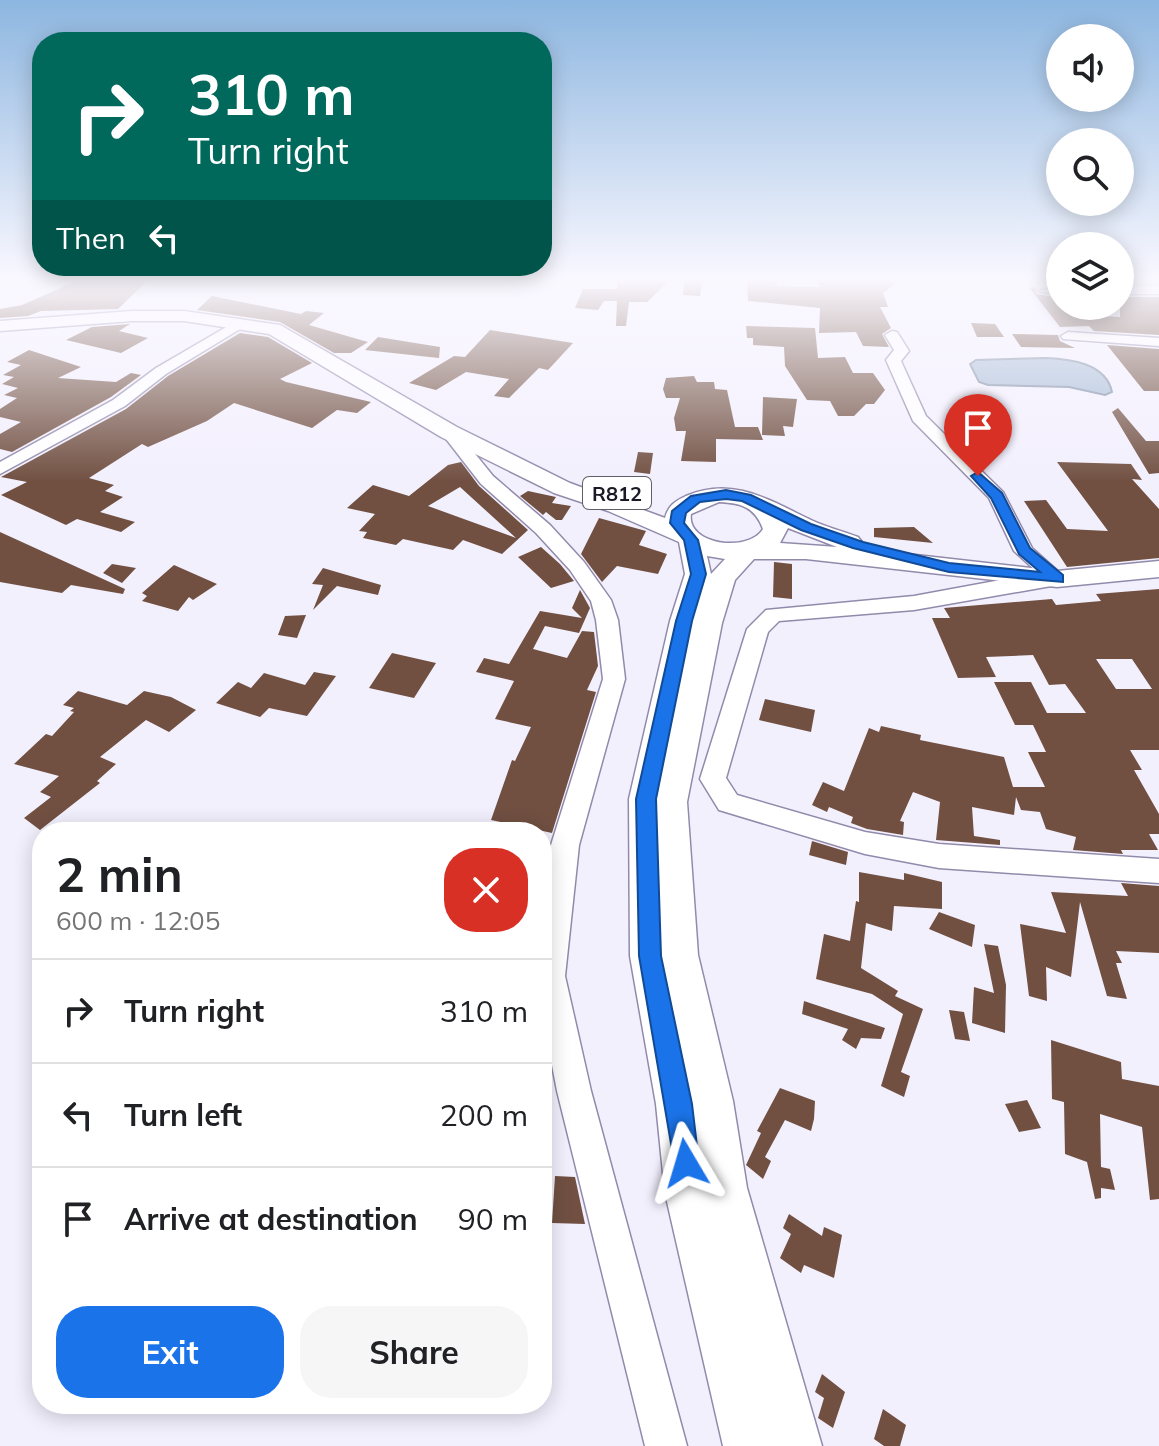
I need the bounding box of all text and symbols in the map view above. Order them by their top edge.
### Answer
map controls [1046,24,1134,320]
button: sound [1046,24,1134,112]
text: 310 m [188,59,355,129]
icon: right [56,64,160,168]
text: Turn right [188,128,349,173]
button: search [1046,128,1134,216]
icon: left [142,216,186,260]
text: Then [56,219,126,257]
button: layers [1046,232,1134,320]
pin [944,394,1012,476]
icon: arrive [956,406,1000,450]
road number: R812 [583,477,651,509]
text: 2 min [56,844,183,904]
button: close [444,848,528,932]
text: 600 m · 12:05 [56,904,220,937]
icon: right [56,989,100,1033]
text: Turn right [124,992,264,1030]
text: 310 m [440,992,528,1030]
icon: left [56,1093,100,1137]
text: Turn left [124,1096,242,1134]
text: 200 m [440,1096,528,1134]
position arrow [644,1121,728,1205]
icon: arrive [56,1197,100,1241]
text: Arrive at destination [124,1200,418,1238]
text: 90 m [458,1200,528,1238]
button: Exit [56,1306,284,1398]
button: Share [300,1306,528,1398]

